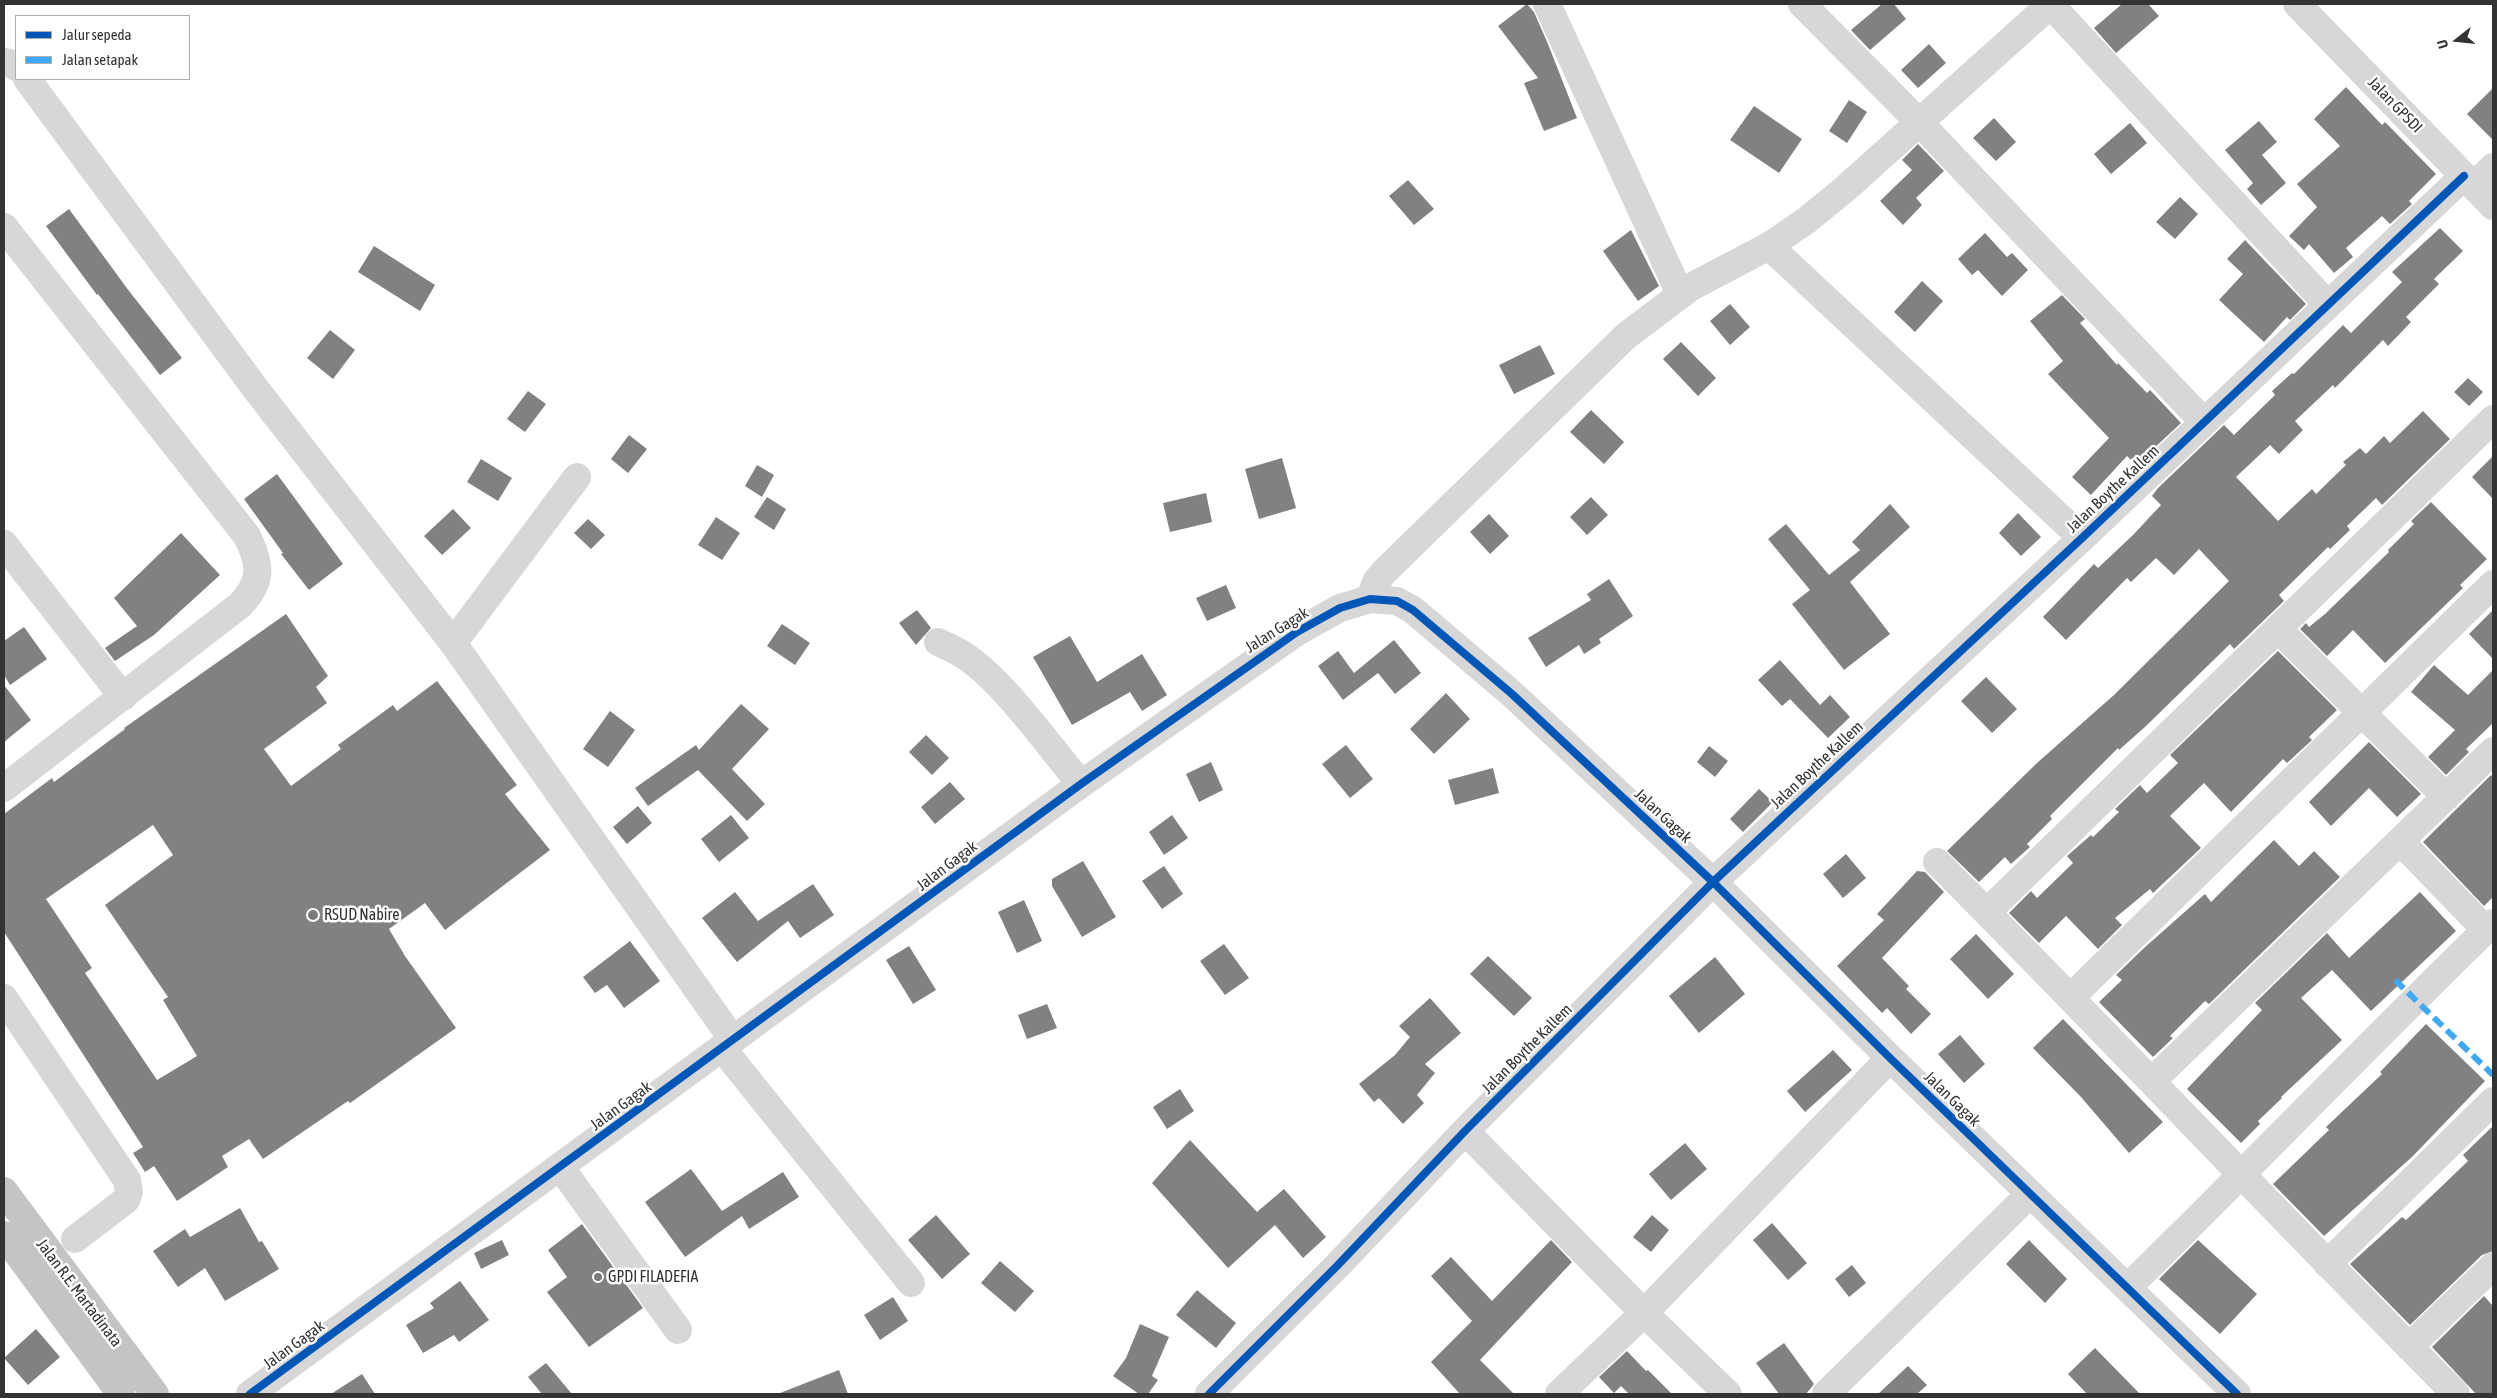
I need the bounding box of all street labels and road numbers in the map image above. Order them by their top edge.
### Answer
street label: Jalan GPSDI [2364,73,2426,137]
street label: Jalan Boythe Kallem [2063,441,2163,537]
street label: Jalan Gagak [1242,603,1312,657]
street label: Jalan Boythe Kallem [1767,717,1867,813]
street label: Jalan Gagak [1630,785,1696,847]
street label: Jalan Gagak [913,837,981,895]
street label: Jalan Boythe Kallem [1478,1000,1576,1098]
street label: Jalan Gagak [1920,1067,1984,1131]
street label: Jalan Gagak [587,1077,655,1135]
street label: Jalan R.E. Martadinata [32,1235,126,1351]
street label: Jalan Gagak [260,1316,328,1374]

